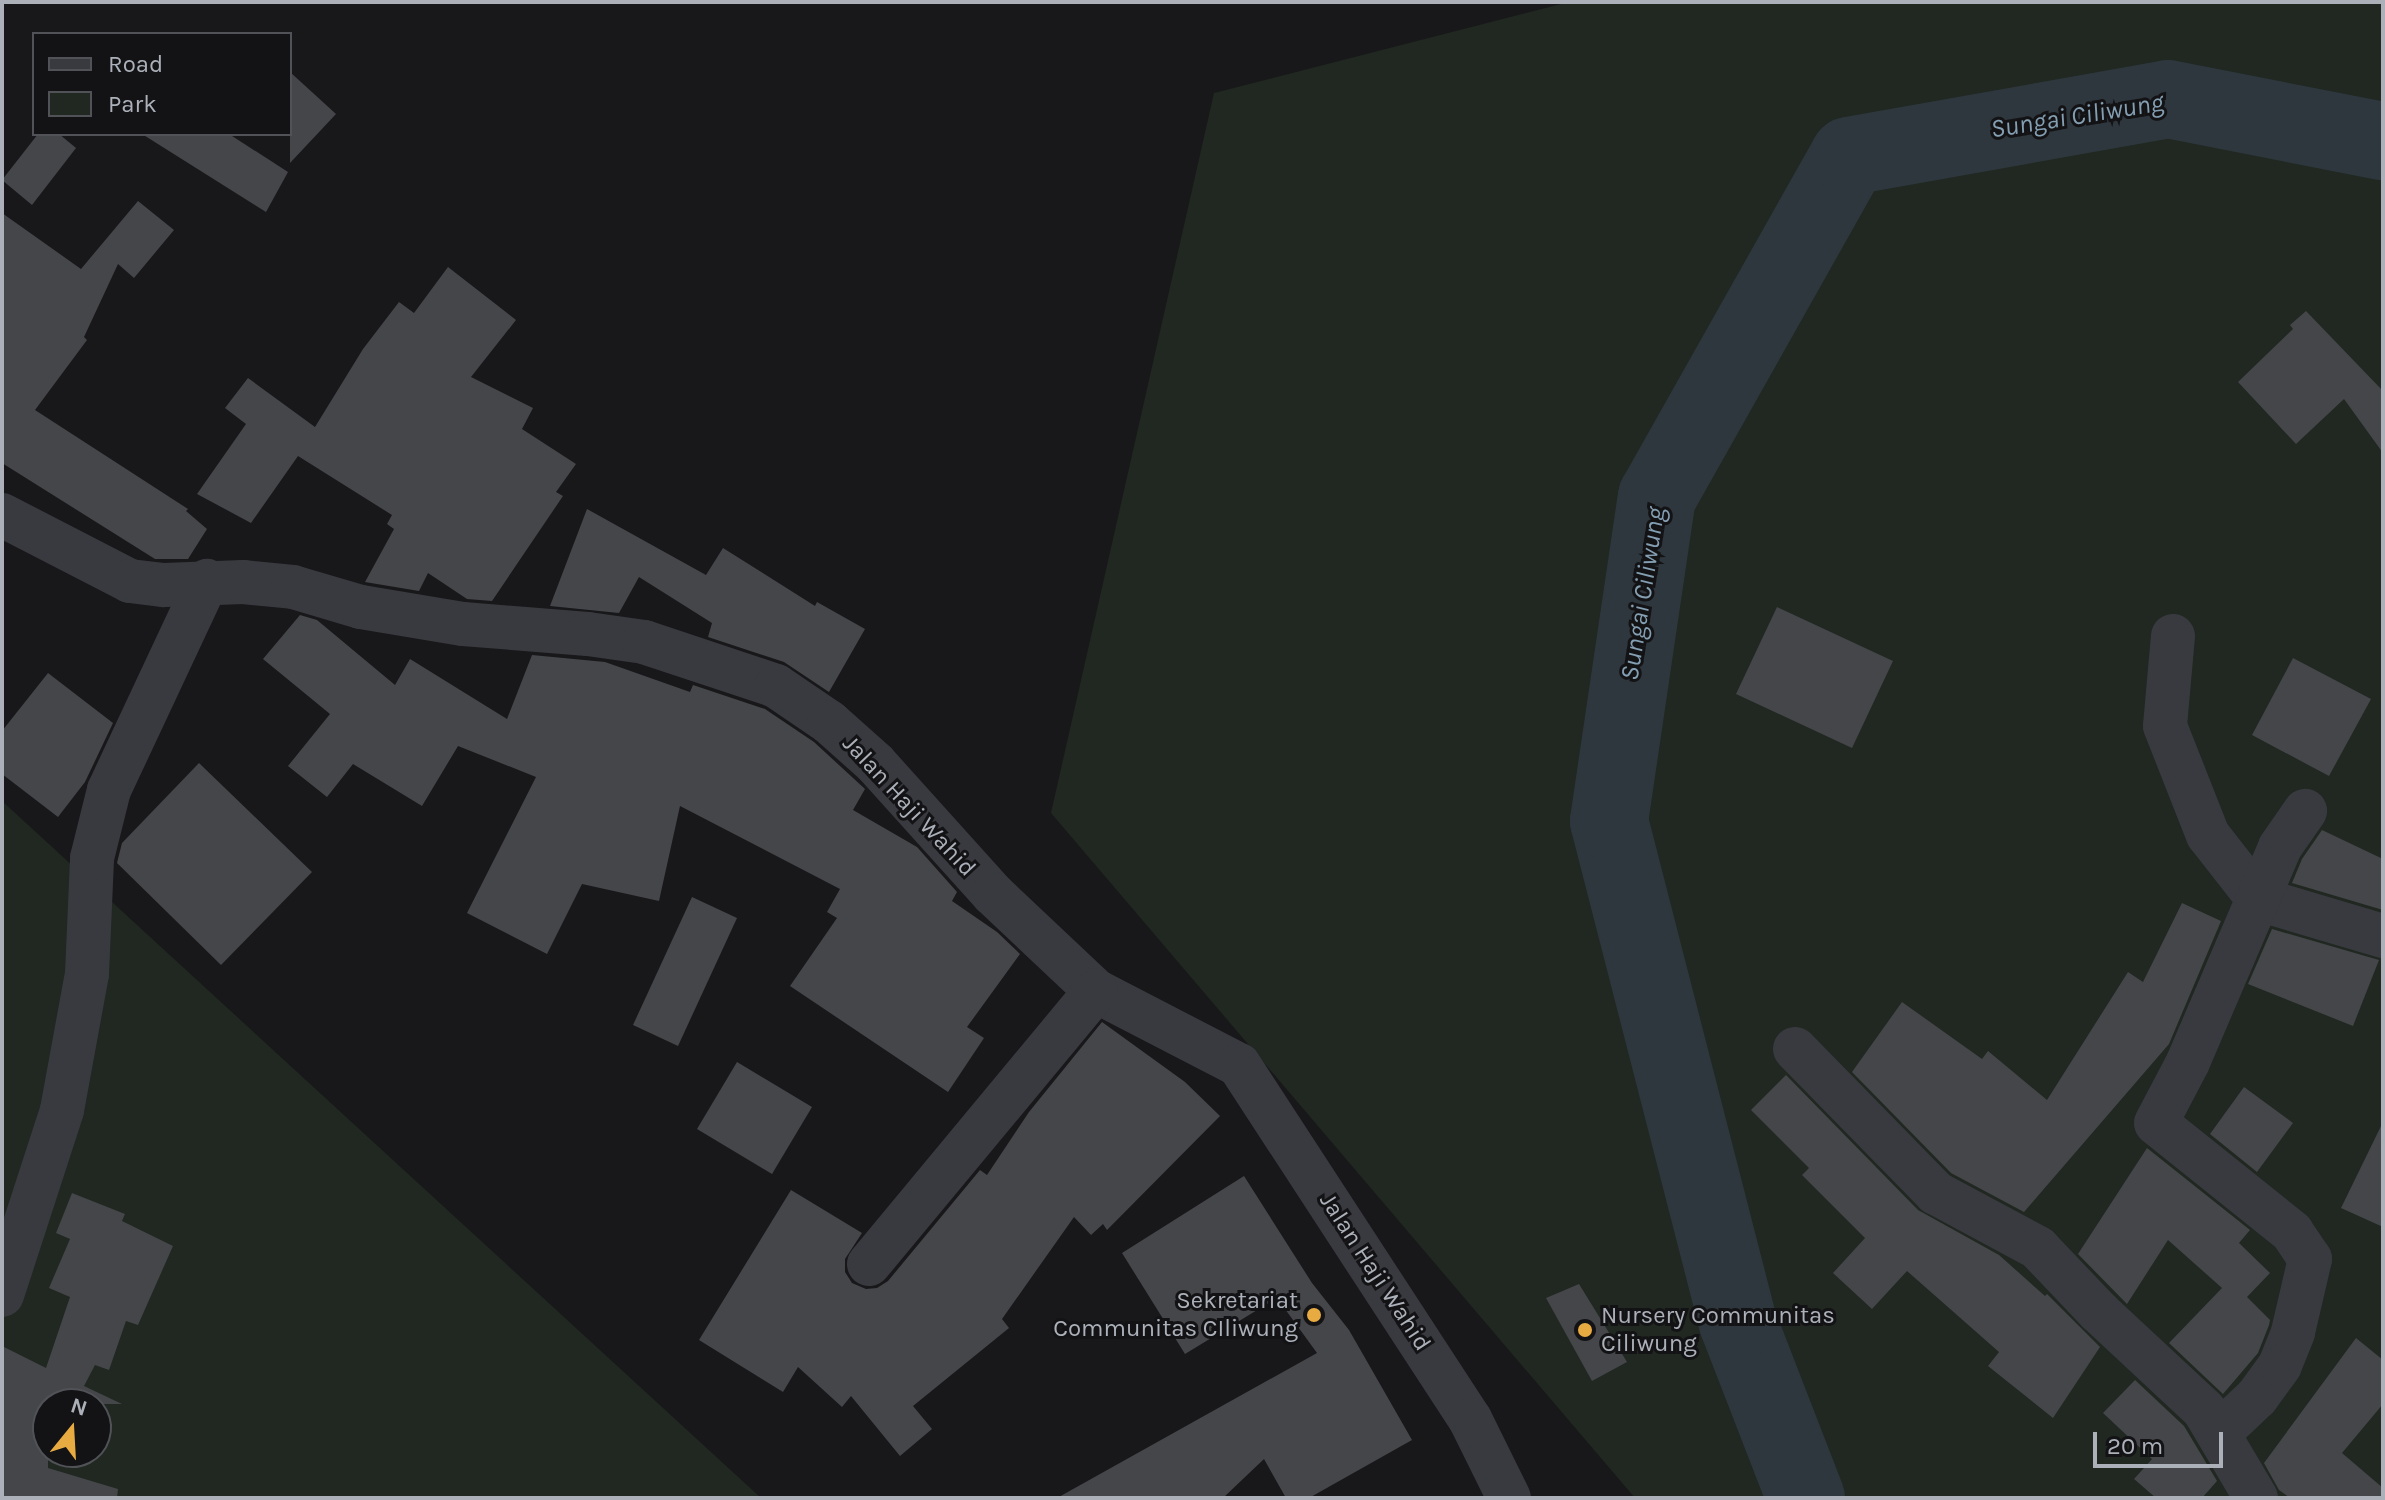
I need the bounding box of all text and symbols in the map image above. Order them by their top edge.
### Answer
legend [32,32,292,136]
text: Road [108,50,163,78]
water label: Sungai Ciliwung [1988,87,2166,145]
text: Park [108,90,157,118]
water label: Sungai Ciliwung [1614,505,1672,683]
street label: Jalan Haji Wahid [836,729,982,883]
street label: Jalan Haji Wahid [1313,1188,1437,1356]
place label: Sekretariat Communitas CIliwung [1053,1287,1298,1343]
place label: Nursery Communitas Ciliwung [1601,1302,1835,1358]
marker: Sekretariat Communitas CIliwung [1305,1306,1323,1324]
marker: Nursery Communitas Ciliwung [1576,1321,1594,1339]
north arrow [32,1388,112,1468]
text: N [67,1392,90,1422]
scale bar [2097,1416,2227,1466]
text: 20 m [2107,1432,2163,1460]

